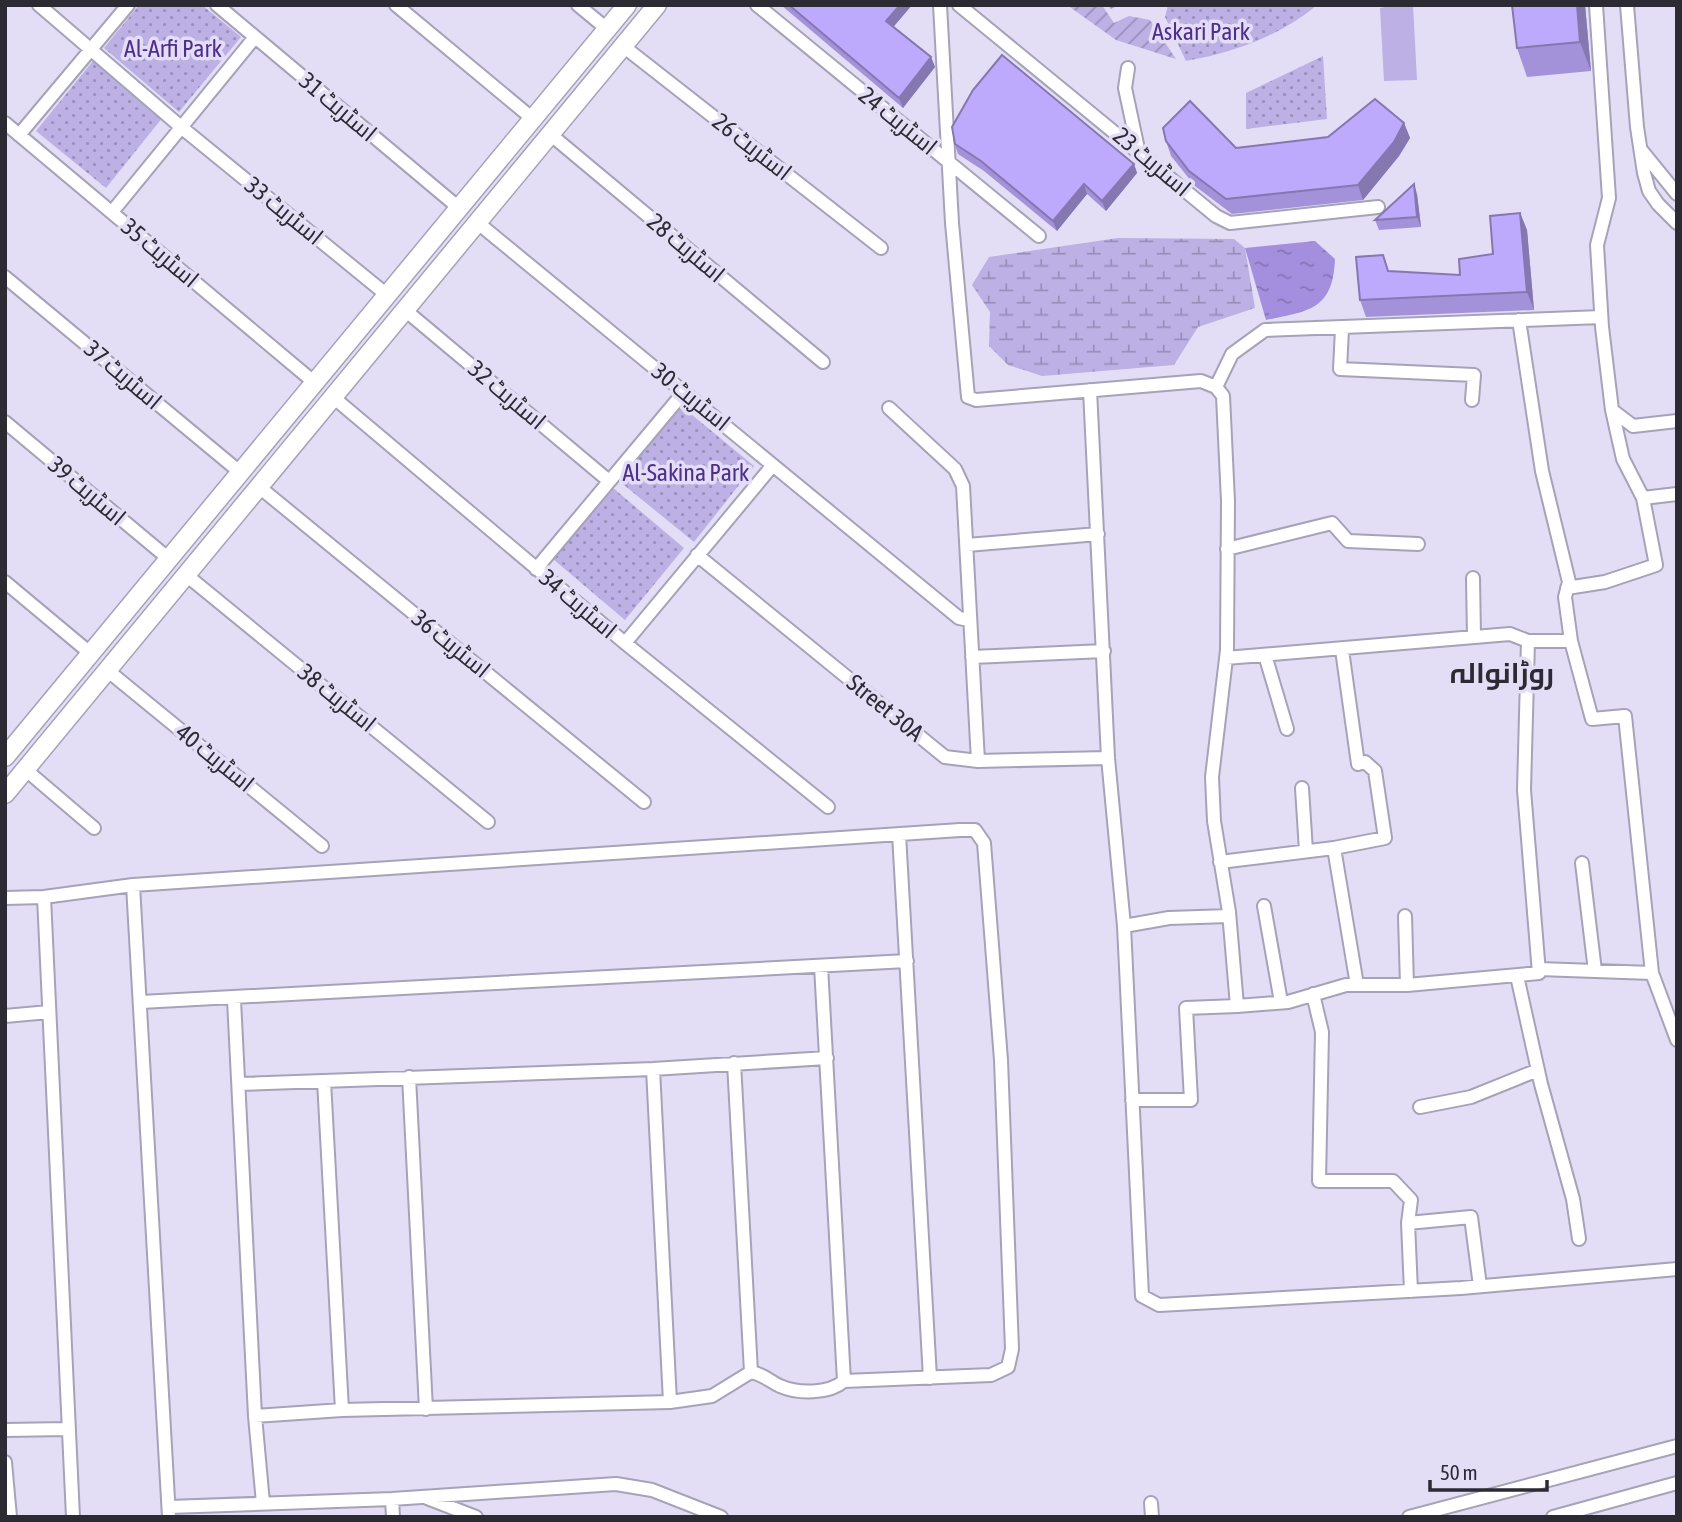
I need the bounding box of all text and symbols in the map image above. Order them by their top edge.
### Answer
park label: Askari Park [1152,18,1250,45]
park label: Al-Arfi Park [124,35,223,62]
street label: اسٹریٹ 31 [294,67,382,147]
street label: اسٹریٹ 24 [854,81,943,160]
street label: اسٹریٹ 26 [708,108,797,186]
street label: اسٹریٹ 23 [1108,122,1196,202]
street label: اسٹریٹ 33 [240,171,329,250]
street label: اسٹریٹ 28 [642,208,730,288]
street label: اسٹریٹ 35 [116,213,204,293]
street label: اسٹریٹ 37 [79,335,167,415]
street label: اسٹریٹ 32 [463,355,551,435]
street label: اسٹریٹ 30 [647,357,736,436]
street label: اسٹریٹ 39 [43,451,131,531]
park label: Al-Sakina Park [623,459,750,486]
street label: اسٹریٹ 34 [534,564,622,644]
street label: اسٹریٹ 36 [407,604,496,683]
district label: روڑانوالہ [1450,657,1554,690]
street label: اسٹریٹ 38 [293,658,382,737]
street label: Street 30A [842,669,929,747]
street label: اسٹریٹ 40 [171,718,260,797]
scale bar [1430,1448,1547,1492]
text: 50 m [1440,1460,1478,1484]

